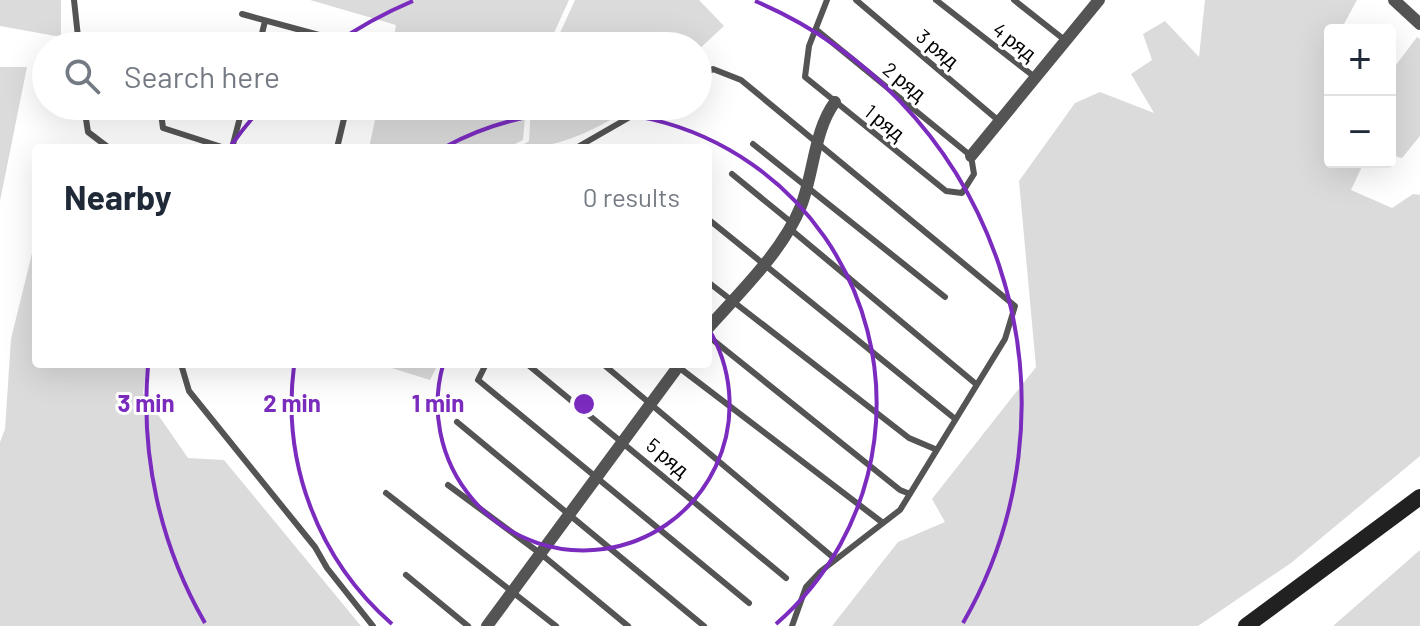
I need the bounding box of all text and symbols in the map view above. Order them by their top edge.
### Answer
street label: 4 ряд [989,17,1042,66]
street label: 3 ряд [912,23,964,73]
map controls [1324,24,1396,168]
button: + [1324,24,1396,96]
search box [32,32,712,120]
icon: search [60,54,104,98]
street label: 2 ряд [879,57,932,106]
text: Search here [124,58,280,94]
button: − [1324,96,1396,168]
street label: 1 ряд [860,99,910,146]
text: Nearby [64,176,172,217]
text: 0 results [583,181,680,212]
text: 3 min [117,388,175,417]
text: 2 min [263,388,321,417]
text: 1 min [412,388,464,417]
centre of rings [570,390,598,418]
street label: 5 ряд [642,432,694,482]

